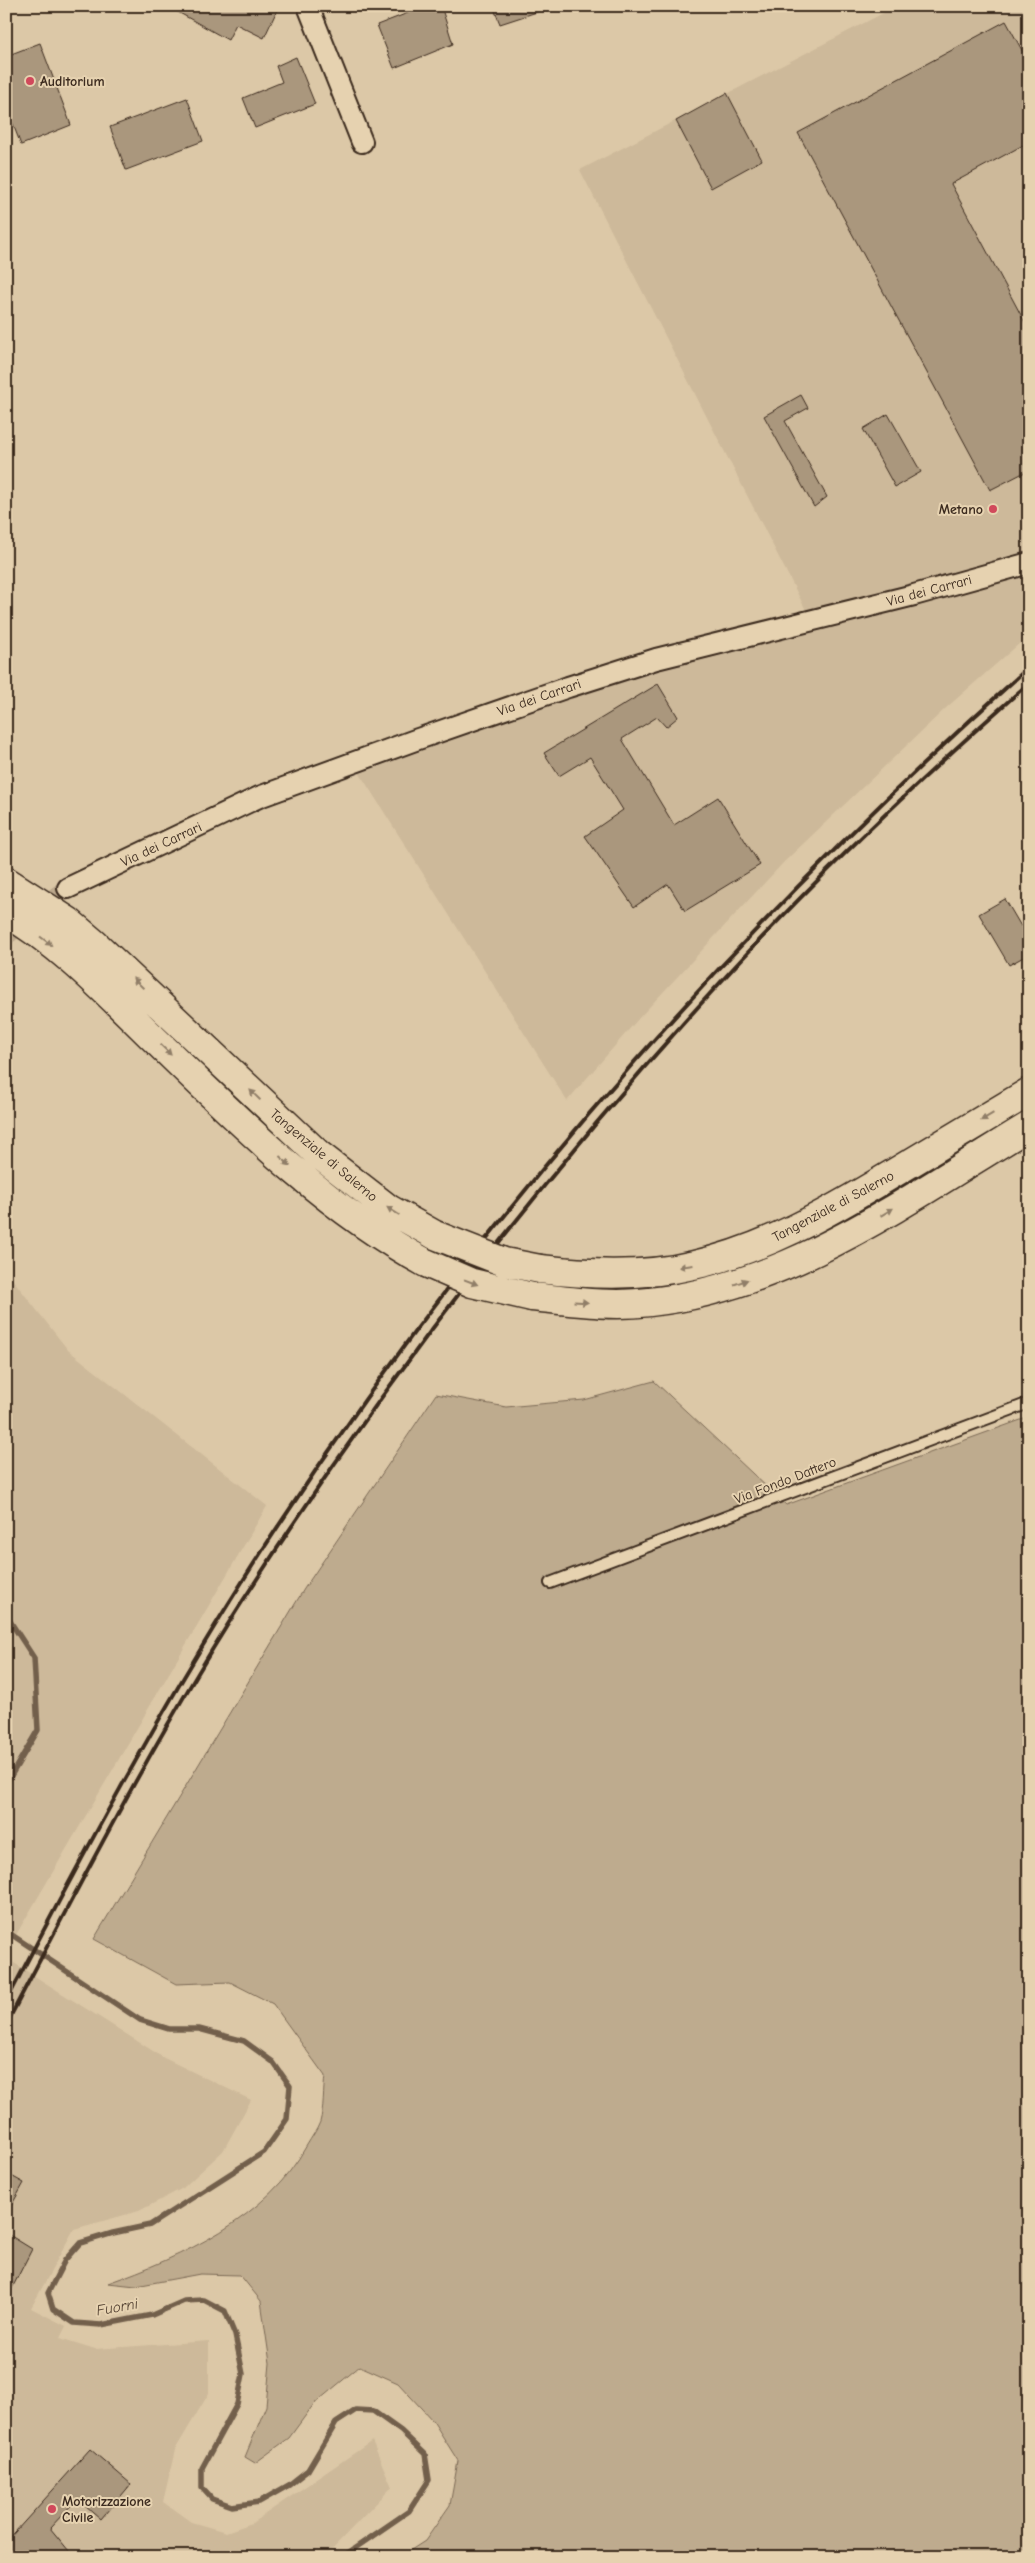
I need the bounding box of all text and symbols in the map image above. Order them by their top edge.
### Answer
place label: Auditorium [40,73,105,90]
marker: Auditorium [24,75,36,87]
place label: Metano [939,501,983,518]
marker: Metano [987,503,999,515]
street label: Via dei Carrari [885,571,974,610]
street label: Via dei Carrari [495,675,583,720]
street label: Via dei Carrari [118,818,204,871]
one-way arrow [39,936,53,946]
one-way arrow [133,977,145,989]
one-way arrow [160,1044,172,1056]
one-way arrow [250,1089,262,1101]
street label: Tangenziale di Salerno [266,1105,381,1205]
one-way arrow [981,1113,994,1122]
one-way arrow [279,1155,291,1167]
street label: Tangenziale di Salerno [769,1167,897,1246]
one-way arrow [387,1206,400,1215]
one-way arrow [881,1208,894,1217]
one-way arrow [678,1262,694,1270]
one-way arrow [464,1278,479,1286]
one-way arrow [734,1278,749,1286]
one-way arrow [573,1299,589,1307]
street label: Via Fondo Dattero [732,1453,839,1508]
water label: Fuorni [95,2294,140,2320]
place label: Motorizzazione Civile [62,2493,151,2526]
marker: Motorizzazione Civile [46,2503,58,2515]

